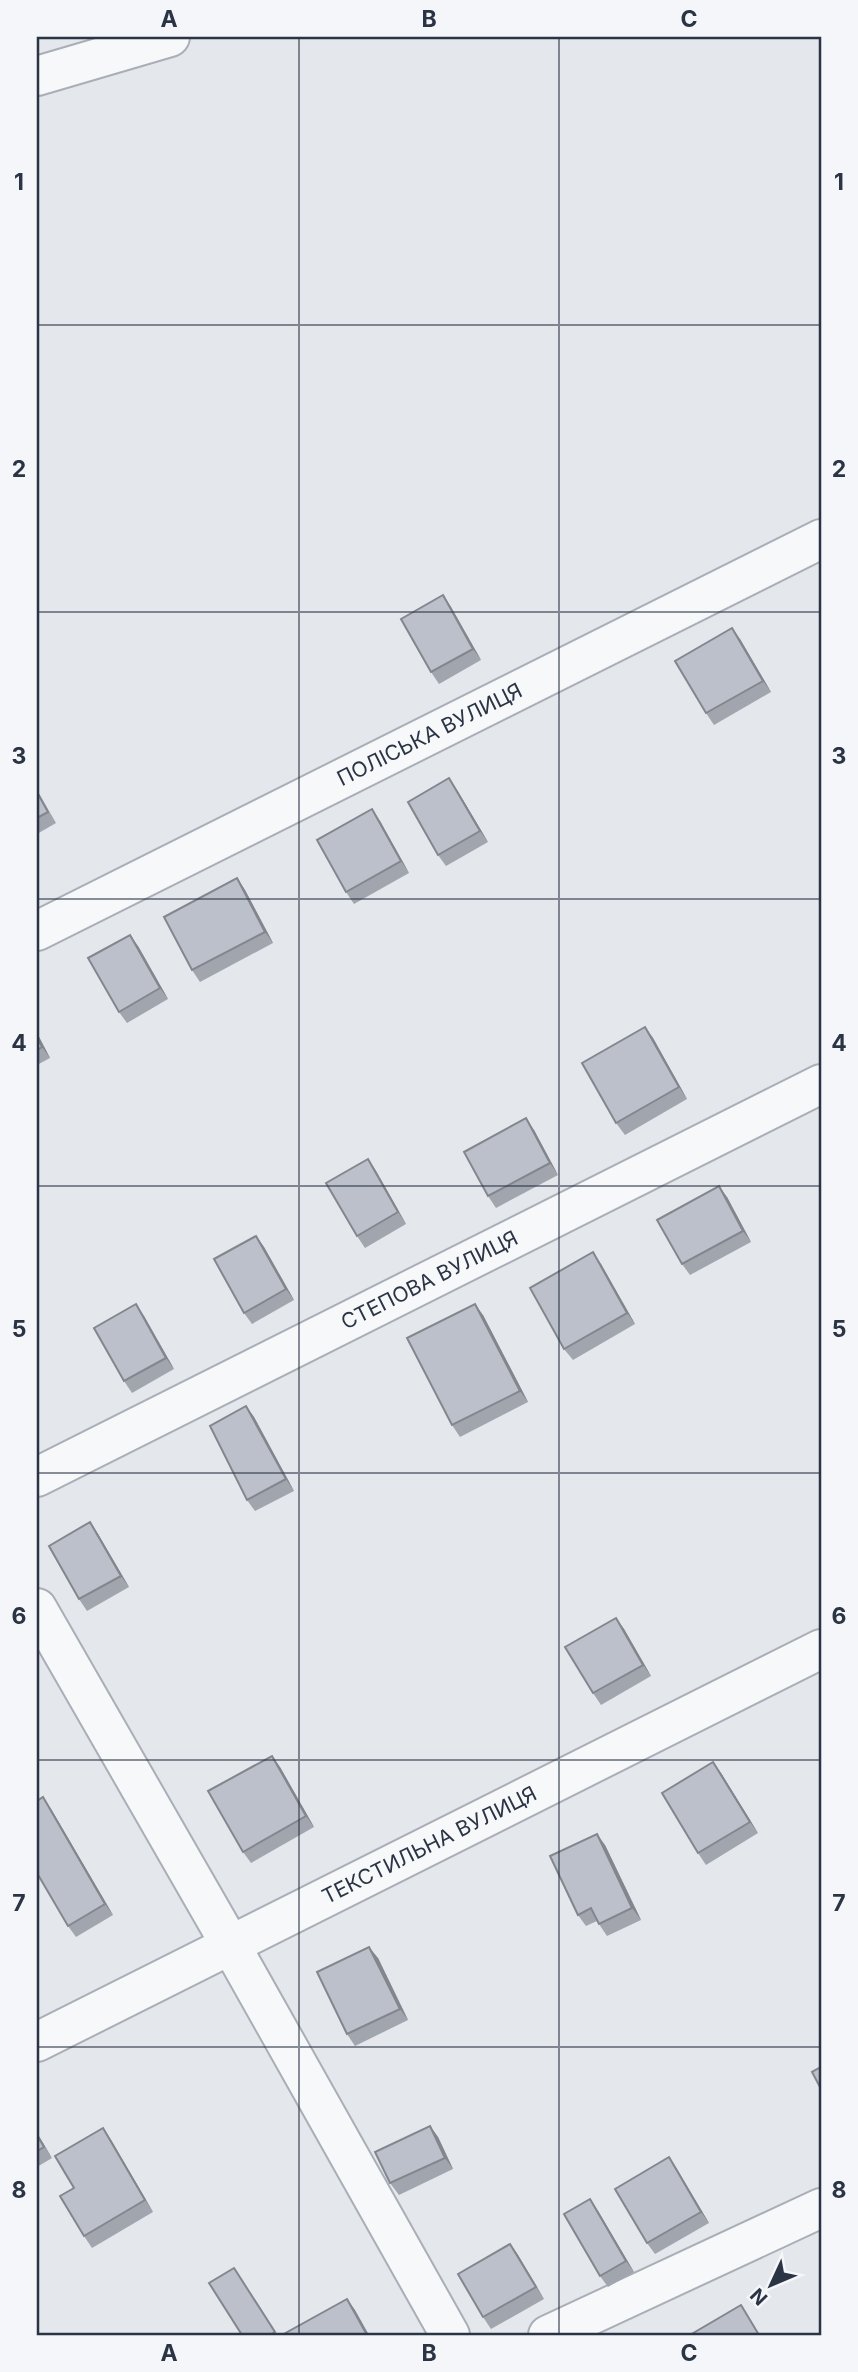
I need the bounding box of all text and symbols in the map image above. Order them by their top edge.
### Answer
text: A [160,5,178,33]
text: B [421,5,437,33]
text: C [680,5,698,33]
text: 1 [14,168,24,196]
text: 1 [834,168,844,196]
text: 2 [12,455,26,483]
text: 2 [832,455,846,483]
street label: ПОЛІСЬКА ВУЛИЦЯ [333,677,526,791]
text: 3 [12,742,26,770]
text: 3 [832,742,846,770]
text: 4 [11,1029,27,1057]
text: 4 [831,1029,847,1057]
street label: СТЕПОВА ВУЛИЦЯ [337,1225,522,1335]
text: 5 [12,1315,26,1343]
text: 5 [832,1315,846,1343]
text: 6 [12,1602,26,1630]
text: 6 [832,1602,846,1630]
street label: ТЕКСТИЛЬНА ВУЛИЦЯ [318,1781,541,1909]
text: 7 [12,1889,26,1917]
text: 7 [832,1889,846,1917]
text: 8 [12,2176,26,2204]
text: 8 [832,2176,846,2204]
north arrow [736,2250,806,2320]
text: N [746,2283,772,2310]
text: A [160,2339,178,2367]
text: B [421,2339,437,2367]
text: C [680,2339,698,2367]

